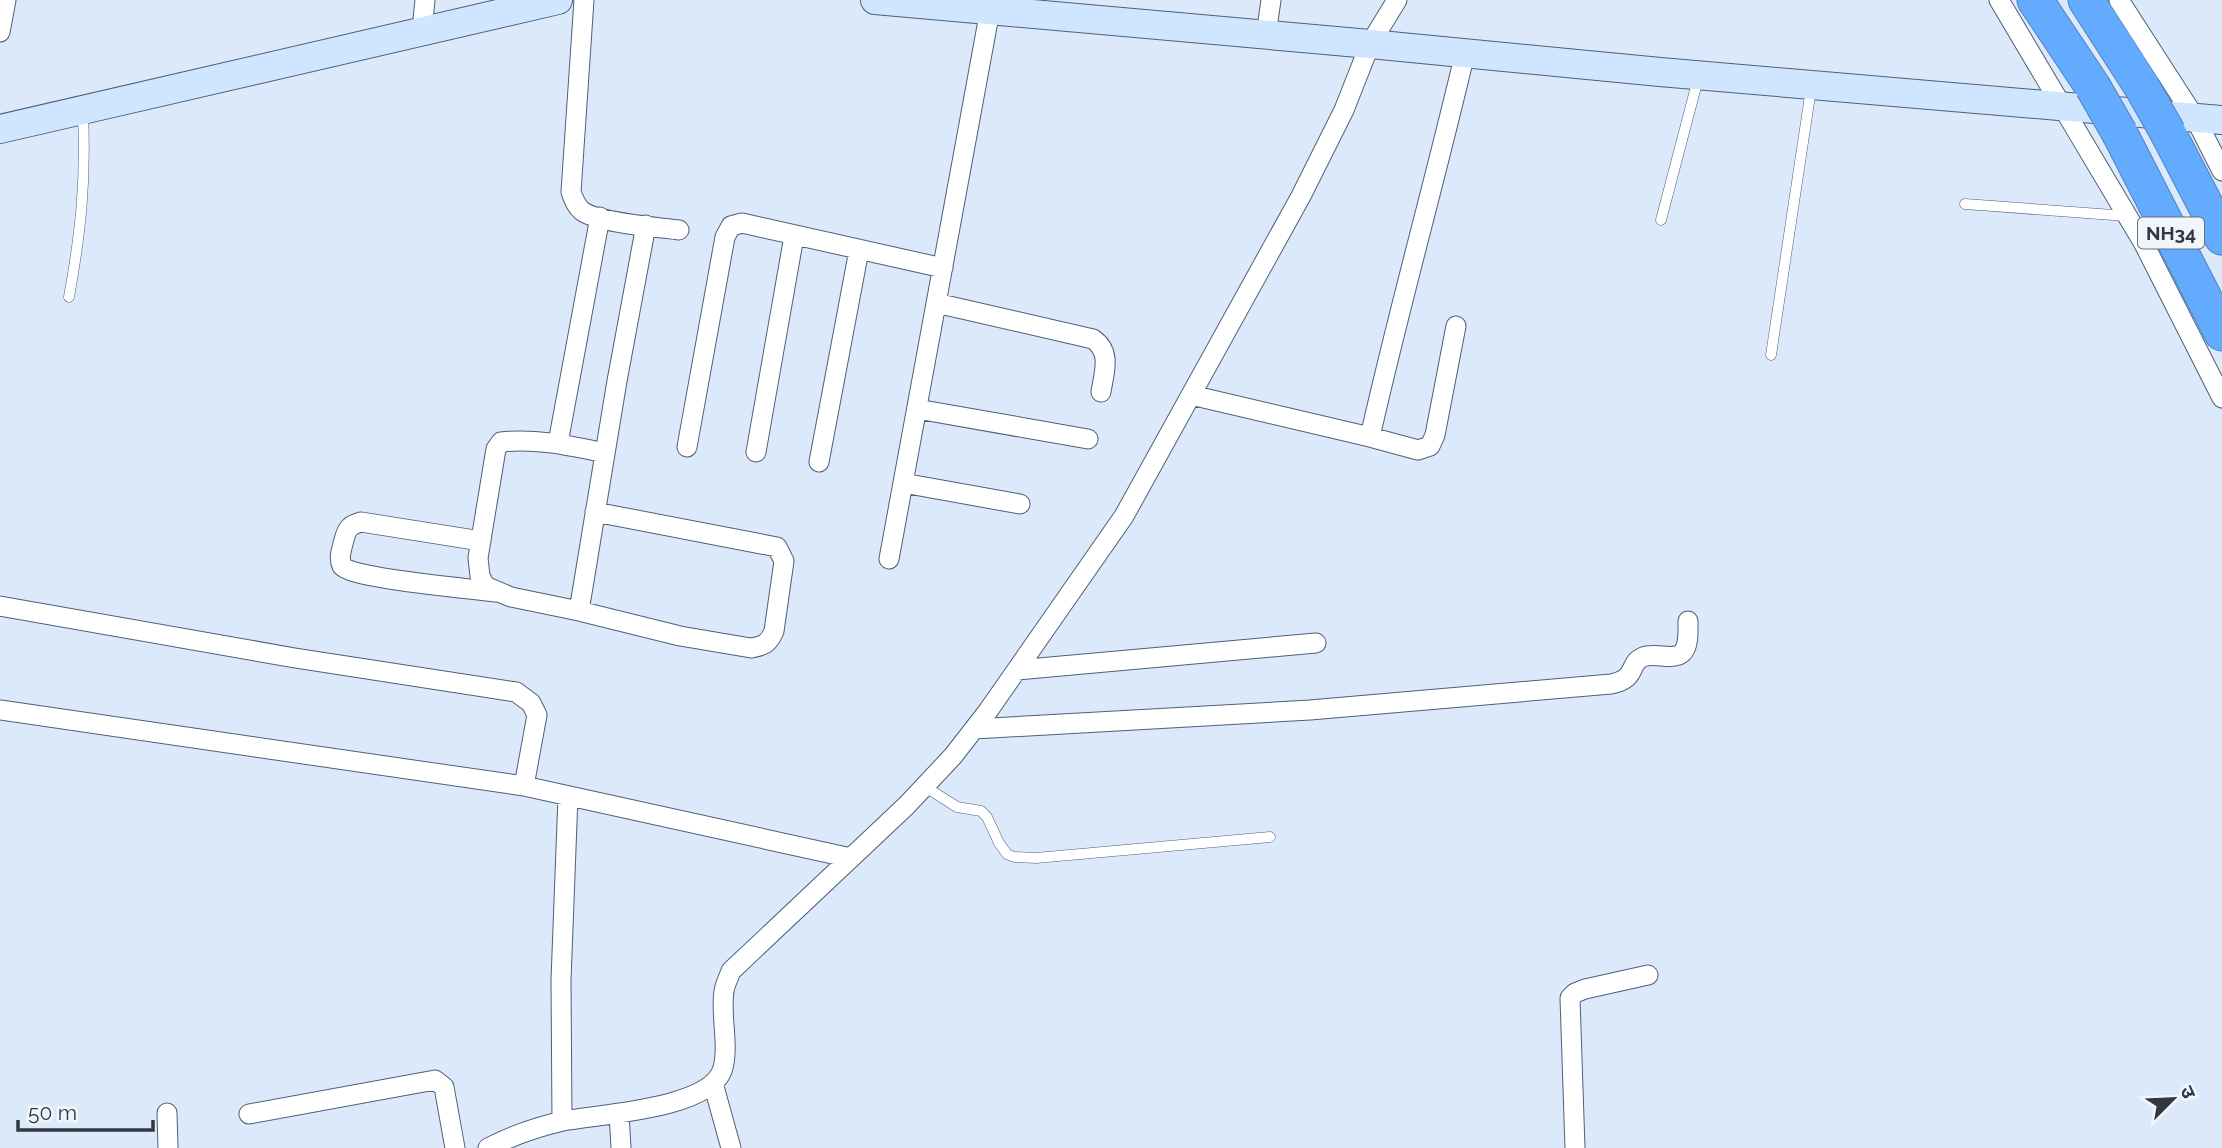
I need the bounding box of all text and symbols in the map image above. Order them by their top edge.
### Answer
road number: NH34 [2138,218,2204,248]
north arrow [2138,1064,2208,1134]
text: उ [2176,1083,2201,1102]
scale bar [18,1088,152,1132]
text: 50 m [28,1100,77,1125]

